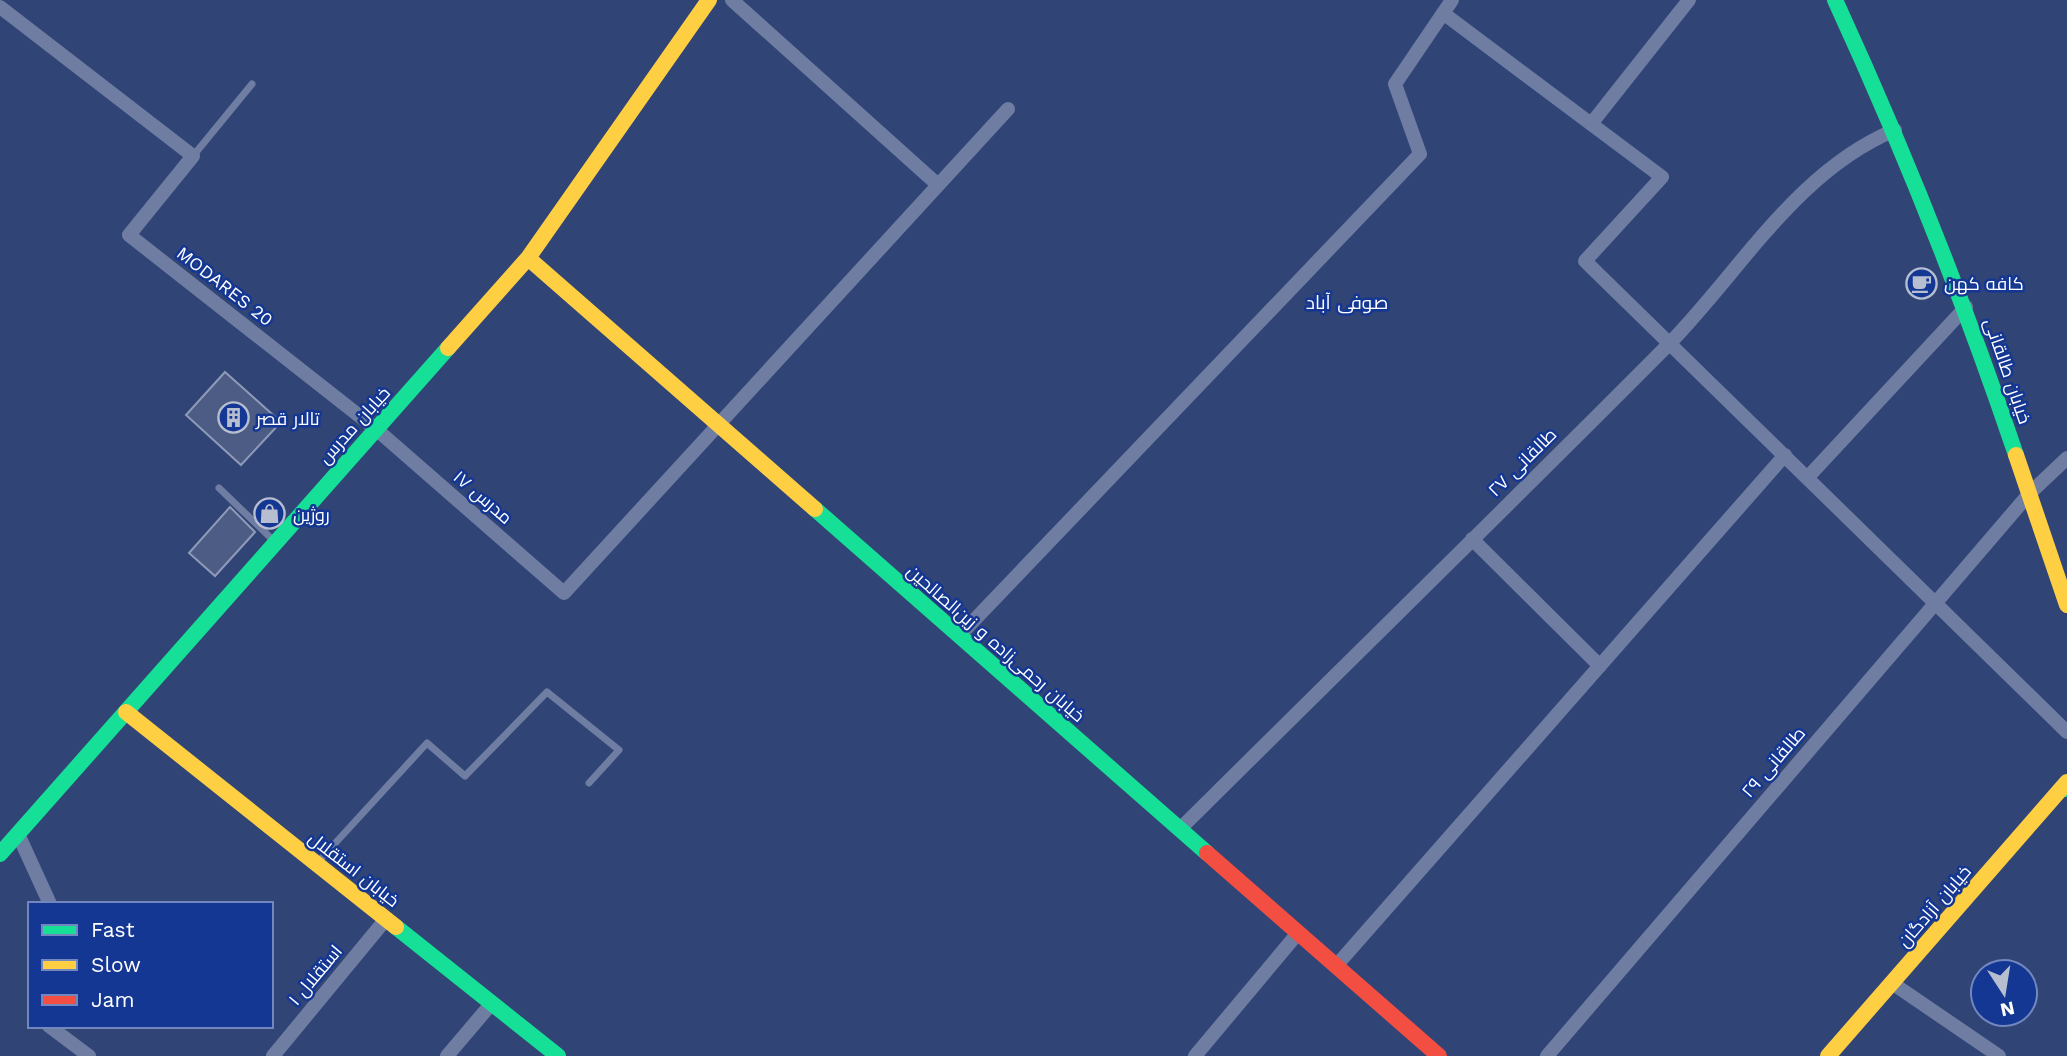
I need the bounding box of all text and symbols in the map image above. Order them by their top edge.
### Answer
street label: MODARES 20 [173,242,277,330]
cafe icon: کافه کهن [1904,266,1938,300]
place label: کافه کهن [1944,273,2024,295]
district label: صوفی آباد [1306,291,1388,314]
street label: خیابان طالقانی [1979,316,2036,427]
street label: خیابان مدرس [314,382,395,469]
building icon: تالار قصر [216,401,250,435]
place label: تالار قصر [255,408,320,430]
street label: طالقانی ۲۷ [1483,423,1561,501]
street label: مدرس ۱۷ [449,466,517,529]
shop icon: روژین [253,497,287,531]
place label: روژین [293,504,330,526]
street label: خیابان رحمی‌زاده و زین‌الصالحین [902,560,1089,727]
street label: طالقانی ۲۹ [1737,723,1810,802]
street label: خیابان استقلال [304,827,404,912]
street label: خیابان آزادگان [1893,861,1976,952]
legend [28,902,273,1028]
text: Fast [91,917,135,942]
street label: استقلال ۱ [284,941,347,1010]
text: Slow [91,952,141,977]
north arrow [1969,958,2039,1028]
text: Jam [91,987,134,1012]
text: N [1998,996,2017,1022]

